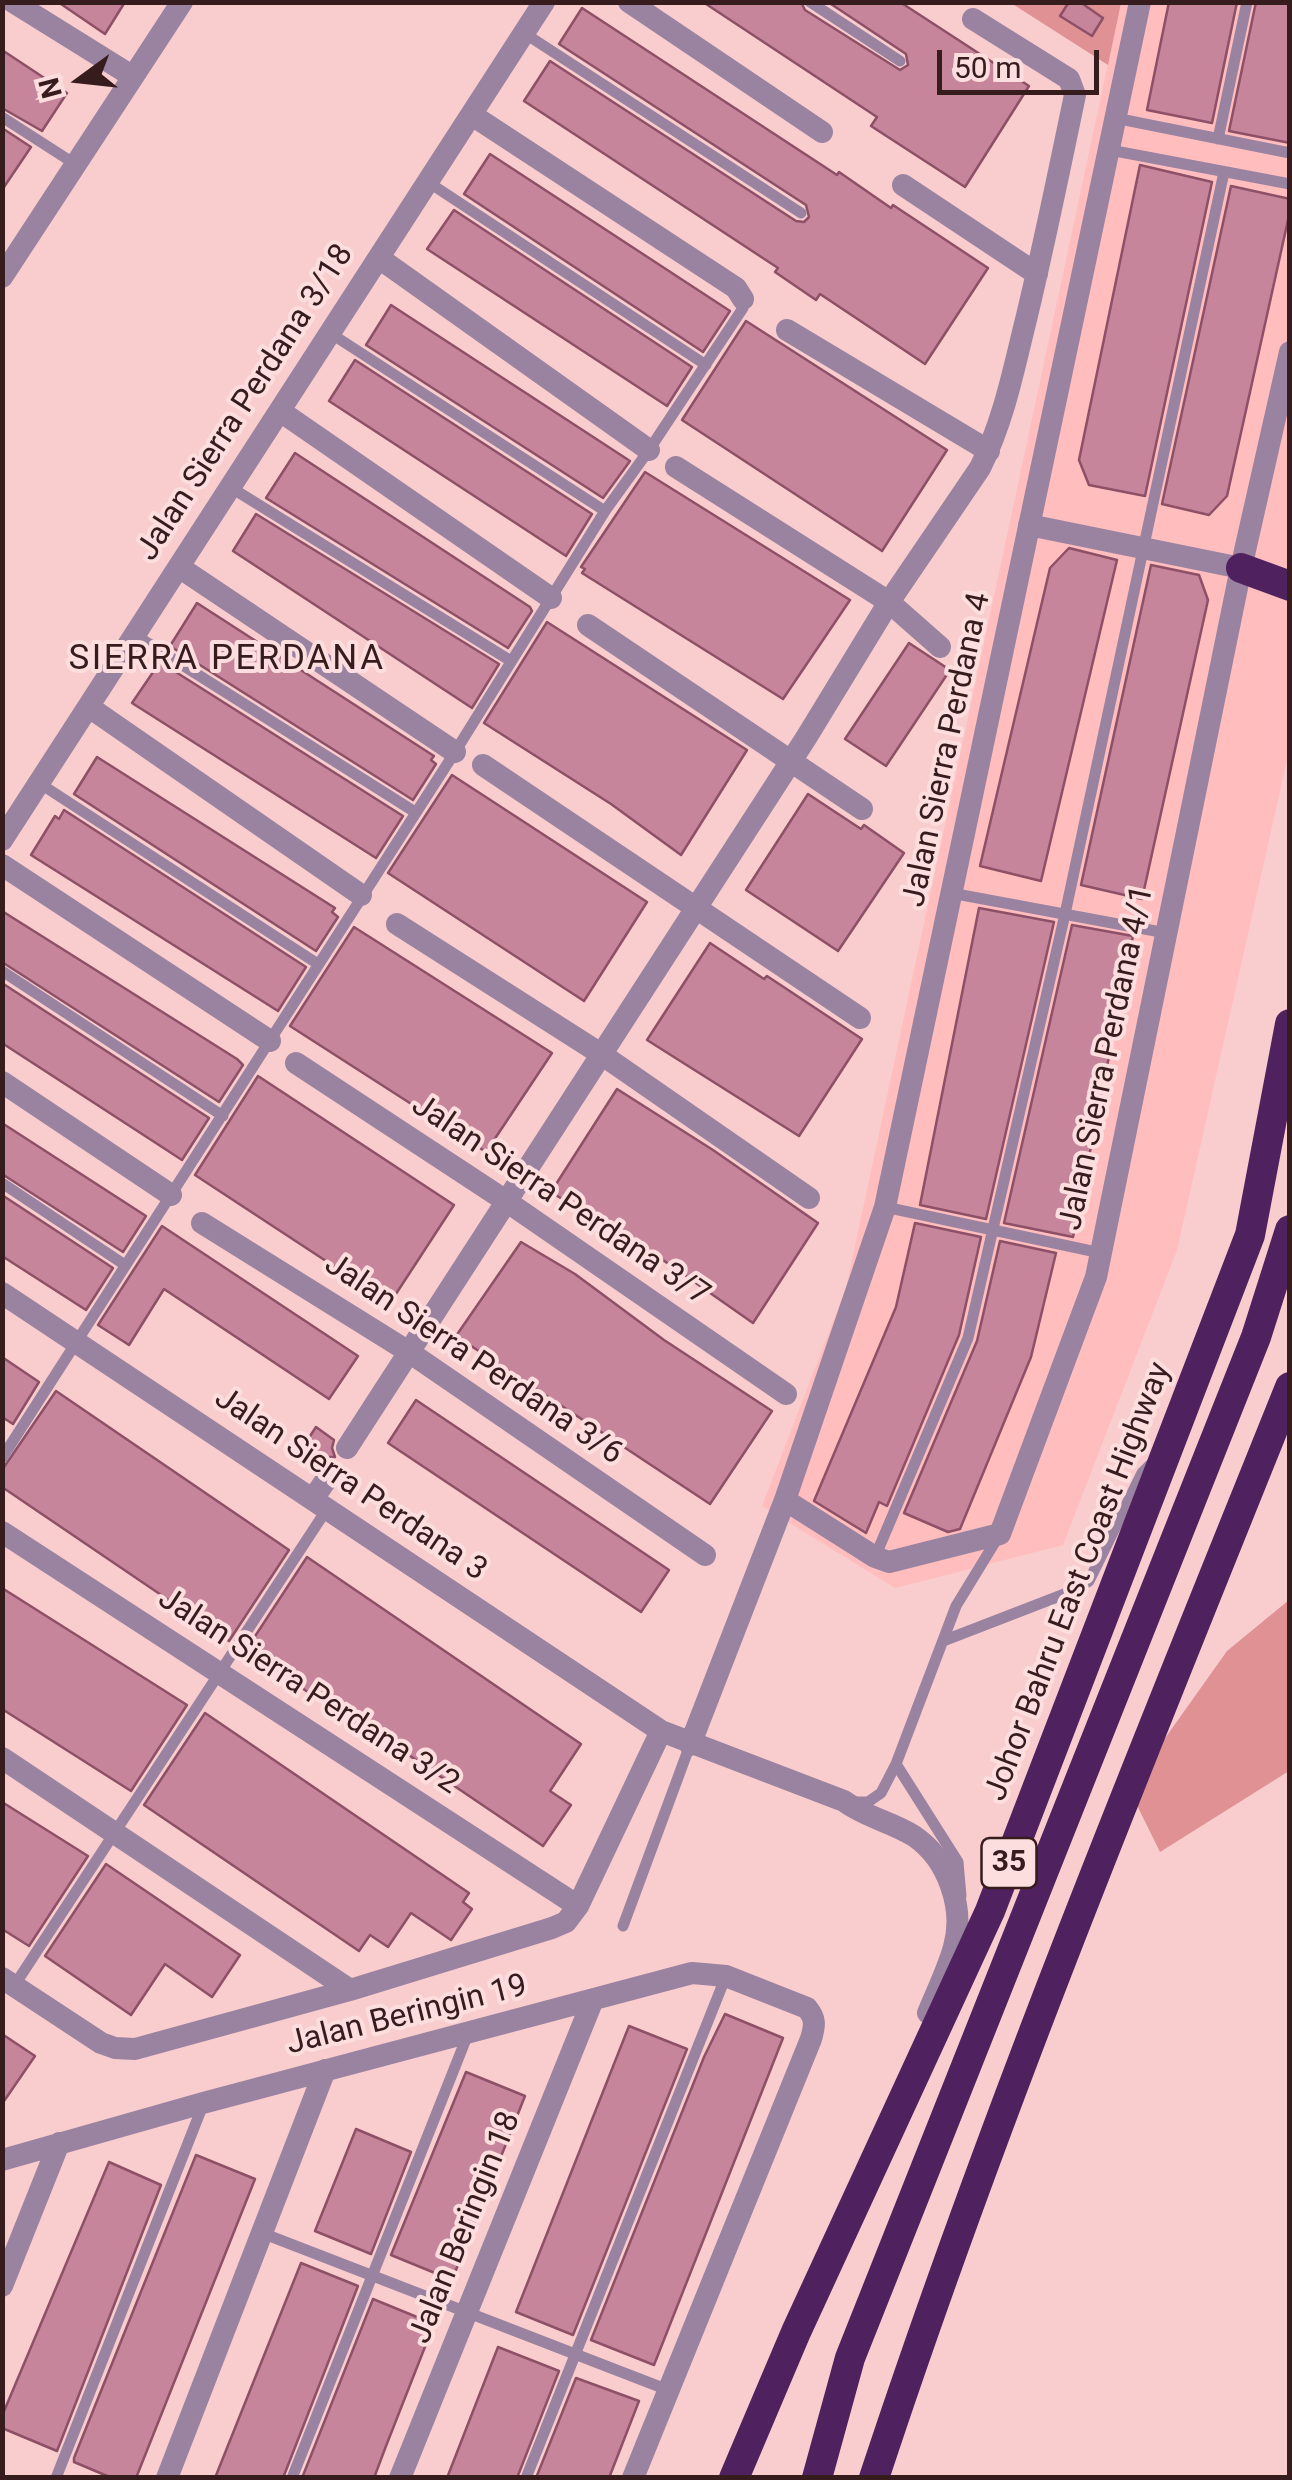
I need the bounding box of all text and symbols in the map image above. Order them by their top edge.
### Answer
north arrow [30,30,130,130]
scale bar [942,30,1104,92]
text: 50 m [954,50,1021,85]
text: N [32,74,69,102]
street label: Jalan Sierra Perdana 3/18 [129,238,363,568]
street label: Jalan Sierra Perdana 4 [896,590,1000,910]
district label: SIERRA PERDANA [69,639,385,681]
street label: Jalan Sierra Perdana 4/1 [1053,882,1163,1234]
street label: Jalan Sierra Perdana 3/7 [404,1087,716,1315]
street label: Jalan Sierra Perdana 3/6 [317,1246,629,1474]
street label: Johor Bahru East Coast Highway [977,1357,1181,1807]
street label: Jalan Sierra Perdana 3 [207,1380,493,1590]
street label: Jalan Sierra Perdana 3/2 [150,1580,466,1804]
road number: 35 [982,1838,1036,1888]
street label: Jalan Beringin 19 [283,1968,531,2064]
street label: Jalan Beringin 18 [402,2107,530,2349]

